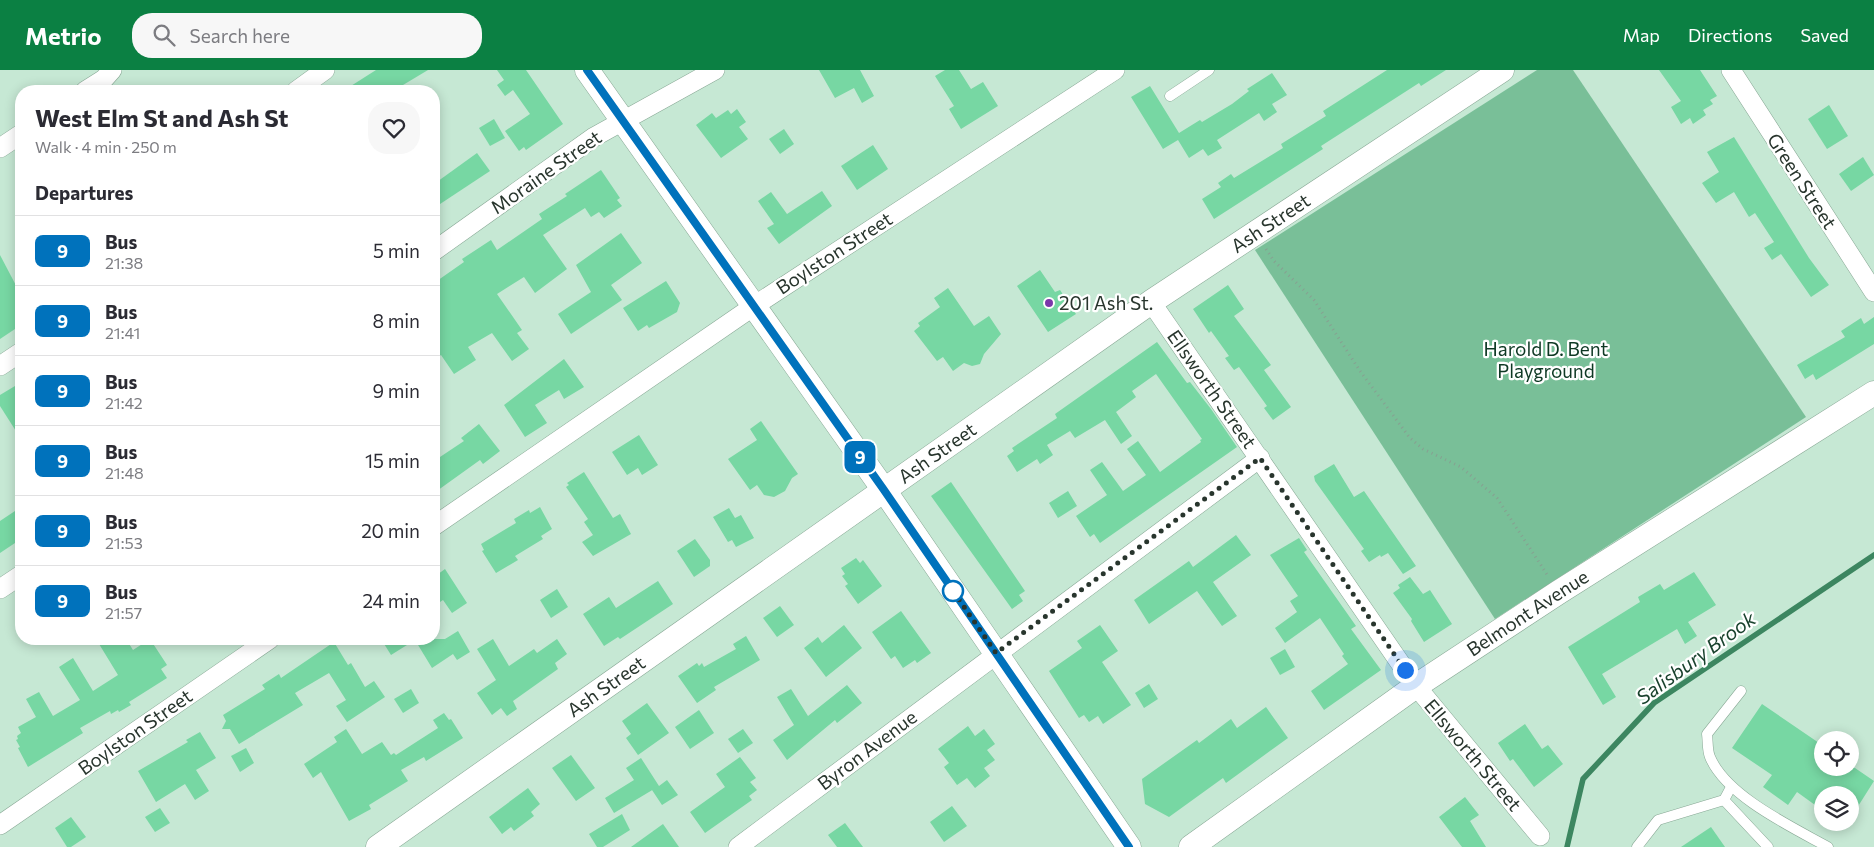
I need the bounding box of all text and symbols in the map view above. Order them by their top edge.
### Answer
search box [132,13,482,58]
text: Metrio [25,21,102,50]
icon: search [150,21,178,49]
text: Search here [190,24,290,47]
text: Map [1623,24,1660,46]
text: Directions [1688,24,1772,46]
text: Saved [1800,24,1849,46]
button: heart [368,102,420,154]
text: West Elm St and Ash St [35,103,289,132]
street label: Moraine Street [486,125,606,218]
street label: Green Street [1763,129,1842,233]
text: Walk · 4 min · 250 m [35,137,177,156]
text: Departures [35,181,133,204]
street label: Ash Street [1226,188,1314,257]
street label: Boylston Street [771,206,896,299]
text: Bus [105,230,137,253]
text: 5 min [373,239,420,262]
text: 9 [57,240,68,262]
text: 21:38 [105,253,143,272]
place label: 201 Ash St. [1059,291,1153,314]
marker: 201 Ash St. [1043,297,1055,309]
text: Bus [105,300,137,323]
text: 8 min [372,309,420,332]
text: 9 [57,310,68,332]
text: 21:41 [105,323,140,342]
street label: Ellsworth Street [1163,325,1262,453]
park label: Harold D. Bent Playground [1484,337,1609,382]
text: Bus [105,370,137,393]
text: 9 min [372,379,420,402]
text: 9 [57,380,68,402]
text: 21:42 [105,393,143,412]
street label: Ash Street [893,417,980,488]
text: Bus [105,440,137,463]
line badge: 9 [844,441,876,473]
text: 9 [854,446,866,468]
text: 15 min [365,449,420,472]
text: 9 [57,450,68,472]
text: 21:48 [105,463,144,482]
text: Bus [105,510,137,533]
text: 20 min [361,519,420,542]
text: 9 [57,520,68,542]
text: 21:53 [105,533,143,552]
street label: Belmont Avenue [1462,564,1592,661]
text: Bus [105,580,137,603]
unlabelled marker [942,580,964,602]
text: 24 min [362,589,420,612]
text: 9 [57,590,68,612]
text: 21:57 [105,603,142,622]
water label: Salisbury Brook [1631,605,1761,709]
street label: Ash Street [562,650,649,721]
your location [1393,658,1418,683]
street label: Boylston Street [73,684,196,779]
street label: Ellsworth Street [1420,694,1527,816]
street label: Byron Avenue [812,705,921,794]
map controls [1814,731,1859,831]
button: locate [1814,731,1859,776]
button: layers [1814,786,1859,831]

